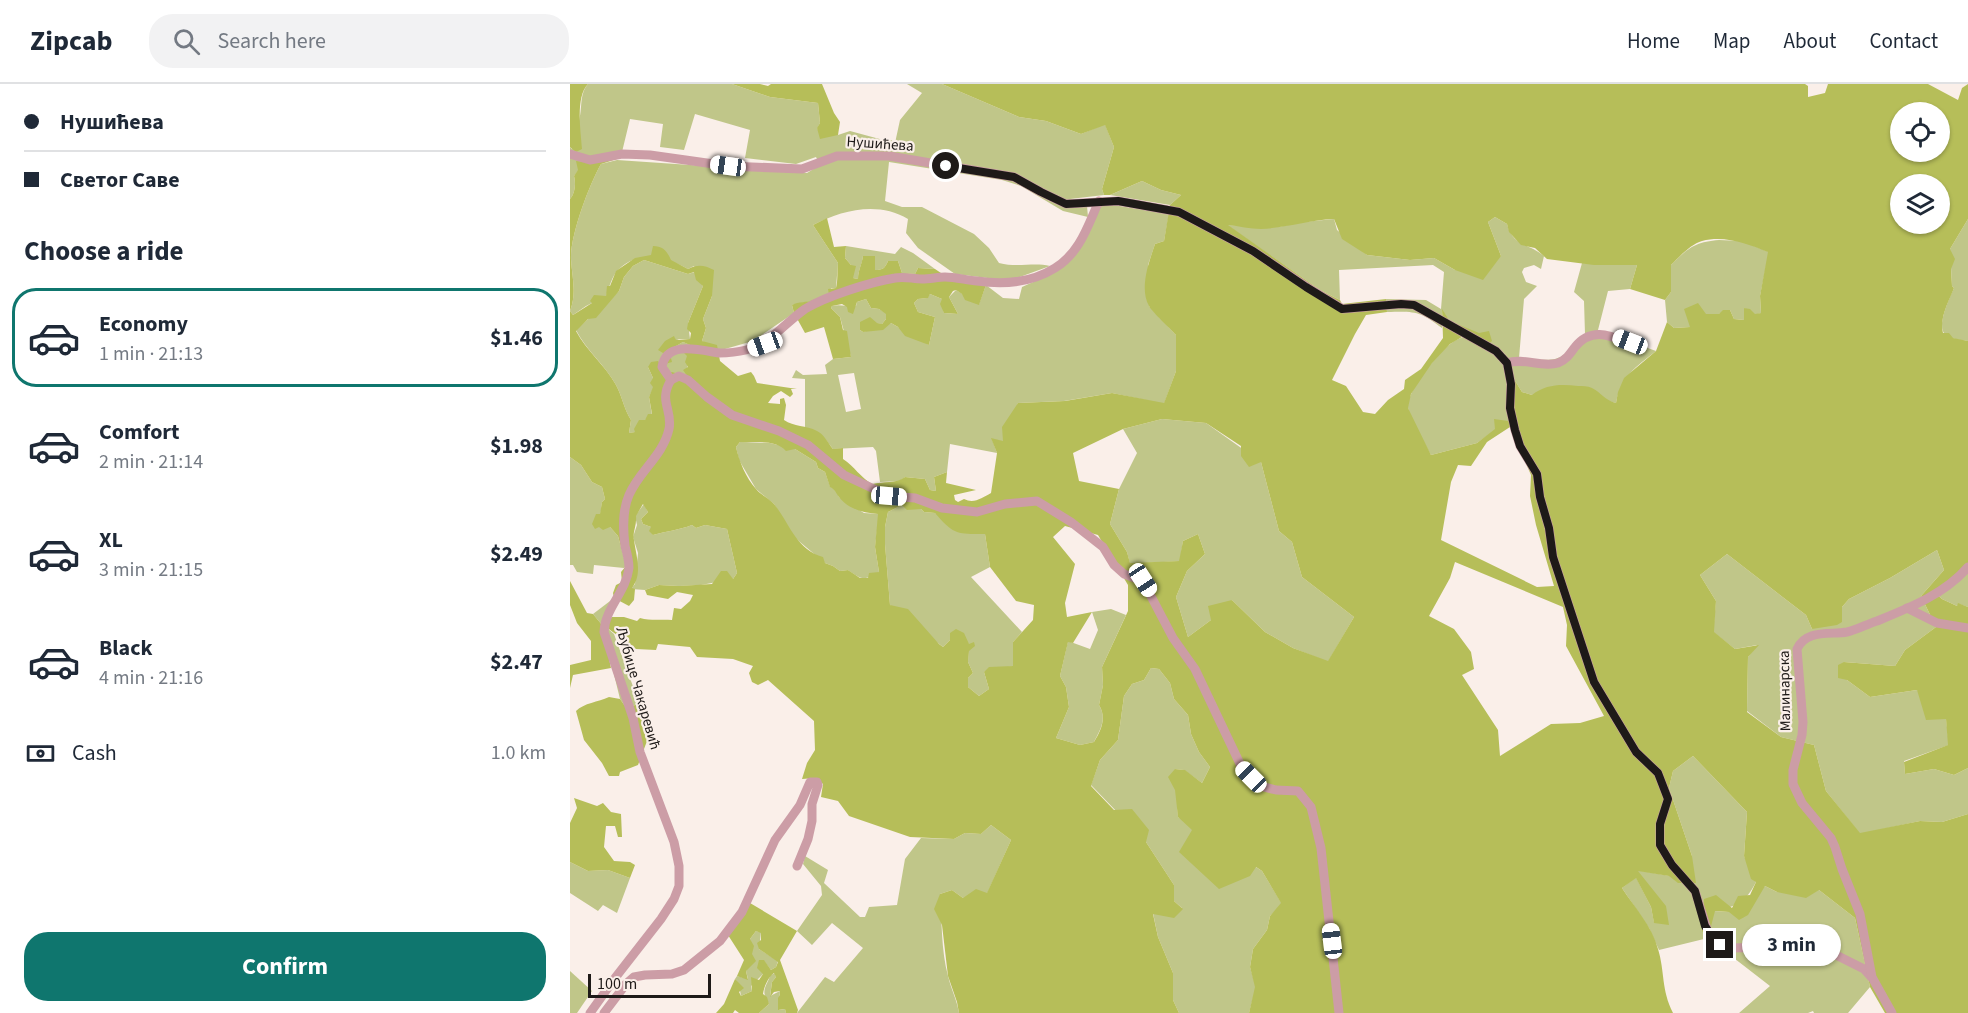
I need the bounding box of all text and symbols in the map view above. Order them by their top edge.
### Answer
search box [149,14,569,68]
text: Zipcab [30,21,113,61]
icon: search [170,25,203,58]
text: Search here [218,25,326,57]
text: Home [1627,26,1680,56]
text: Map [1713,26,1751,56]
text: About [1784,26,1836,56]
text: Contact [1869,26,1938,56]
map controls [1890,102,1950,234]
button: locate [1890,102,1950,162]
text: Нушићева [60,106,164,138]
street label: Нушићева [846,131,914,157]
route start [932,152,959,179]
car [709,155,747,177]
text: Светог Саве [60,164,180,196]
button: layers [1890,174,1950,234]
text: Choose a ride [24,232,184,271]
text: Economy [99,308,188,340]
icon: car [27,311,81,365]
text: $1.46 [490,322,543,354]
car [1610,327,1650,357]
car [745,329,785,359]
text: 1 min · 21:13 [99,340,203,368]
text: Comfort [99,416,180,448]
icon: car [27,419,81,473]
text: $1.98 [490,430,543,462]
text: 2 min · 21:14 [99,448,203,476]
car [870,485,908,507]
text: XL [99,524,123,556]
icon: car [27,527,81,581]
text: $2.49 [490,538,543,570]
text: 3 min · 21:15 [99,556,203,584]
car [1126,560,1160,600]
street label: Љубице Чакаревић [610,624,666,752]
text: Black [99,632,153,664]
icon: car [27,635,81,689]
text: $2.47 [490,646,543,678]
street label: Малинарска [1774,650,1796,732]
text: 4 min · 21:16 [99,664,203,692]
icon: cash [24,737,57,770]
text: Cash [72,737,117,769]
text: 1.0 km [491,739,546,767]
car [1232,758,1270,796]
car [1321,922,1343,960]
callout: 3 min [1741,924,1840,966]
route end [1706,931,1733,958]
text: 3 min [1767,931,1816,959]
button: Confirm [24,932,546,1001]
scale bar [588,971,711,998]
text: 100 m [597,973,637,995]

